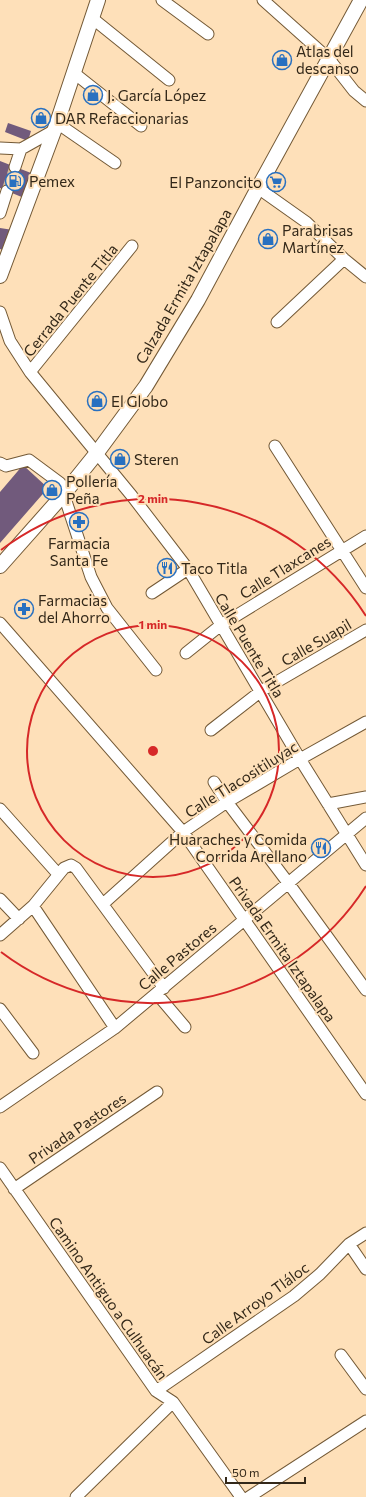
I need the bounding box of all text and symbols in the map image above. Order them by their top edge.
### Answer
place label: Atlas del descanso [296,42,359,77]
shop icon: Atlas del descanso [271,49,293,71]
shop icon: J. García López [82,84,104,106]
place label: J. García López [107,86,206,104]
shop icon: DAR Refaccionarias [30,107,52,129]
place label: DAR Refaccionarias [55,109,189,127]
fuel station icon: Pemex [4,170,26,192]
supermarket icon: El Panzoncito [265,171,287,193]
place label: Pemex [29,172,75,190]
place label: El Panzoncito [169,173,262,191]
street label: Calzada Ermita Iztapalapa [131,205,235,367]
place label: Parabrisas Martínez [282,221,353,256]
shop icon: Parabrisas Martínez [257,228,279,250]
street label: Cerrada Puente Titla [19,240,121,360]
shop icon: El Globo [86,390,108,412]
place label: El Globo [111,392,168,410]
shop icon: Steren [109,448,131,470]
place label: Steren [134,450,179,468]
place label: Pollería Peña [66,472,117,507]
shop icon: Pollería Peña [41,479,63,501]
text: 2 min [138,491,168,505]
pharmacy icon: Farmacia Santa Fe [68,511,90,533]
street label: Calle Tlaxcanes [236,532,334,602]
place label: Farmacia Santa Fe [48,534,110,569]
restaurant icon: Taco Titla [156,557,178,579]
place label: Taco Titla [181,559,248,577]
street label: Calle Puente Titla [212,589,288,701]
place label: Farmacias del Ahorro [38,591,110,626]
pharmacy icon: Farmacias del Ahorro [13,598,35,620]
street label: Calle Suapil [278,615,354,669]
text: 1 min [139,617,167,631]
street label: Calle Tlacositiluyac [181,737,301,821]
centre of rings [146,744,160,758]
place label: Huaraches y Comida Corrida Arellano [169,830,307,865]
restaurant icon: Huaraches y Comida Corrida Arellano [310,837,332,859]
street label: Privada Ermita Iztapalapa [226,873,340,1025]
street label: Calle Pastores [134,918,220,994]
street label: Privada Pastores [25,1089,129,1167]
street label: Camino Antiguo a Culhuacán [46,1213,172,1383]
street label: Calle Arroyo Tláloc [198,1258,312,1348]
scale bar [226,1459,305,1485]
text: 50 m [232,1465,260,1479]

